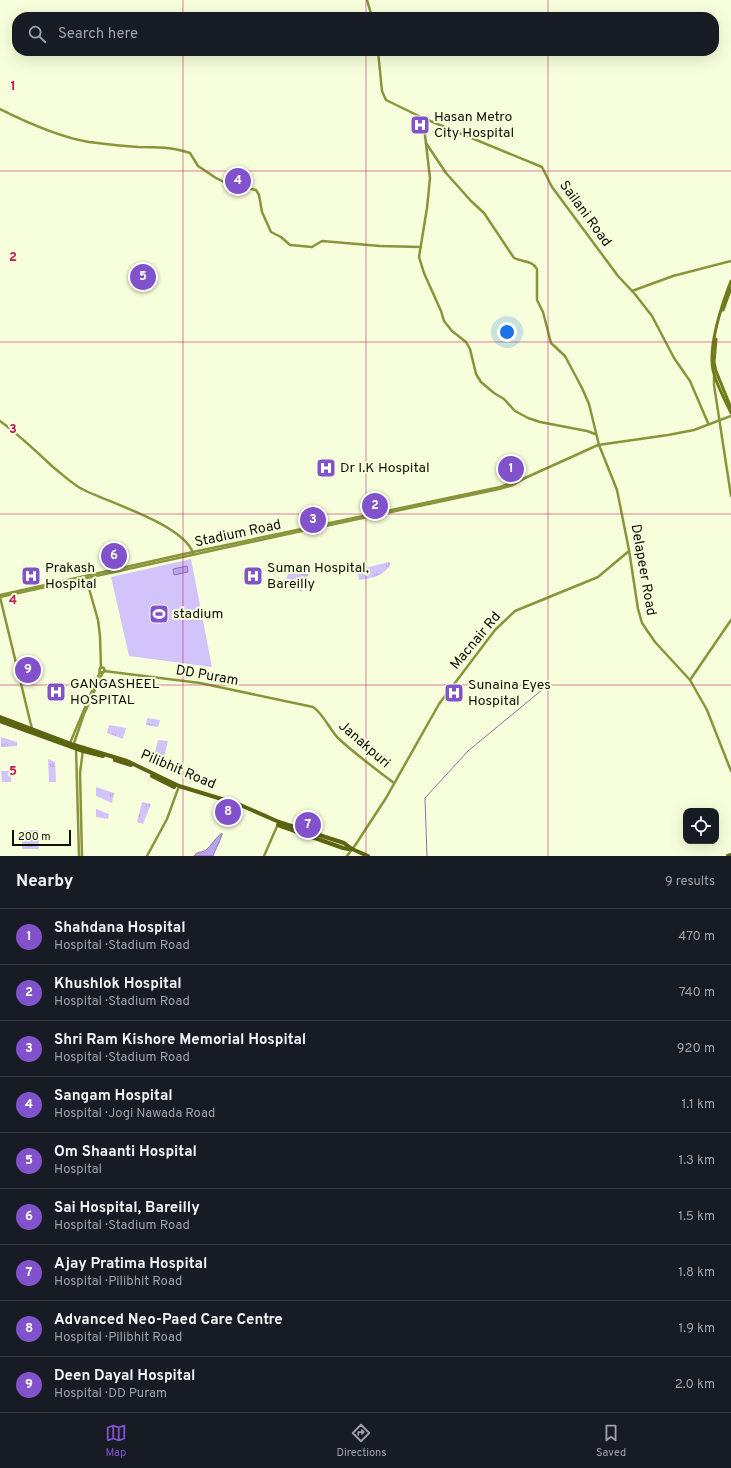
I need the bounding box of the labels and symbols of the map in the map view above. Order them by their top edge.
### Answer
text: 1 [10,79,16,95]
place label: Hasan Metro City Hospital [434,109,514,142]
hospital icon: Hasan Metro City Hospital [409,114,431,136]
pin: 4 [225,166,251,196]
street label: Sailani Road [555,178,615,250]
text: 2 [9,250,17,266]
pin: 5 [130,262,156,292]
your location [497,322,517,342]
text: 3 [9,422,17,438]
pin: 1 [498,454,524,484]
hospital icon: Dr I.K Hospital [315,457,337,479]
place label: Dr I.K Hospital [340,460,430,477]
pin: 2 [362,491,388,521]
pin: 3 [300,505,326,535]
street label: Stadium Road [193,517,283,551]
street label: Delapeer Road [627,523,659,617]
pin: 6 [101,541,127,571]
place label: Prakash Hospital [45,560,97,593]
place label: Suman Hospital, Bareilly [267,560,369,593]
hospital icon: Prakash Hospital [20,565,42,587]
hospital icon: Suman Hospital, Bareilly [242,565,264,587]
text: 4 [9,593,17,609]
sports icon: stadium [148,603,170,625]
place label: stadium [173,606,223,623]
street label: Macnair Rd [447,609,505,673]
pin: 9 [15,655,41,685]
street label: DD Puram [174,662,240,690]
place label: GANGASHEEL HOSPITAL [70,676,160,709]
place label: Sunaina Eyes Hospital [468,677,551,710]
hospital icon: GANGASHEEL HOSPITAL [45,681,67,703]
hospital icon: Sunaina Eyes Hospital [443,682,465,704]
street label: Janakpuri [335,718,393,772]
street label: Pilibhit Road [138,747,218,793]
text: 5 [9,764,17,780]
pin: 8 [215,797,241,827]
pin: 7 [295,810,321,840]
scale bar [12,828,71,847]

